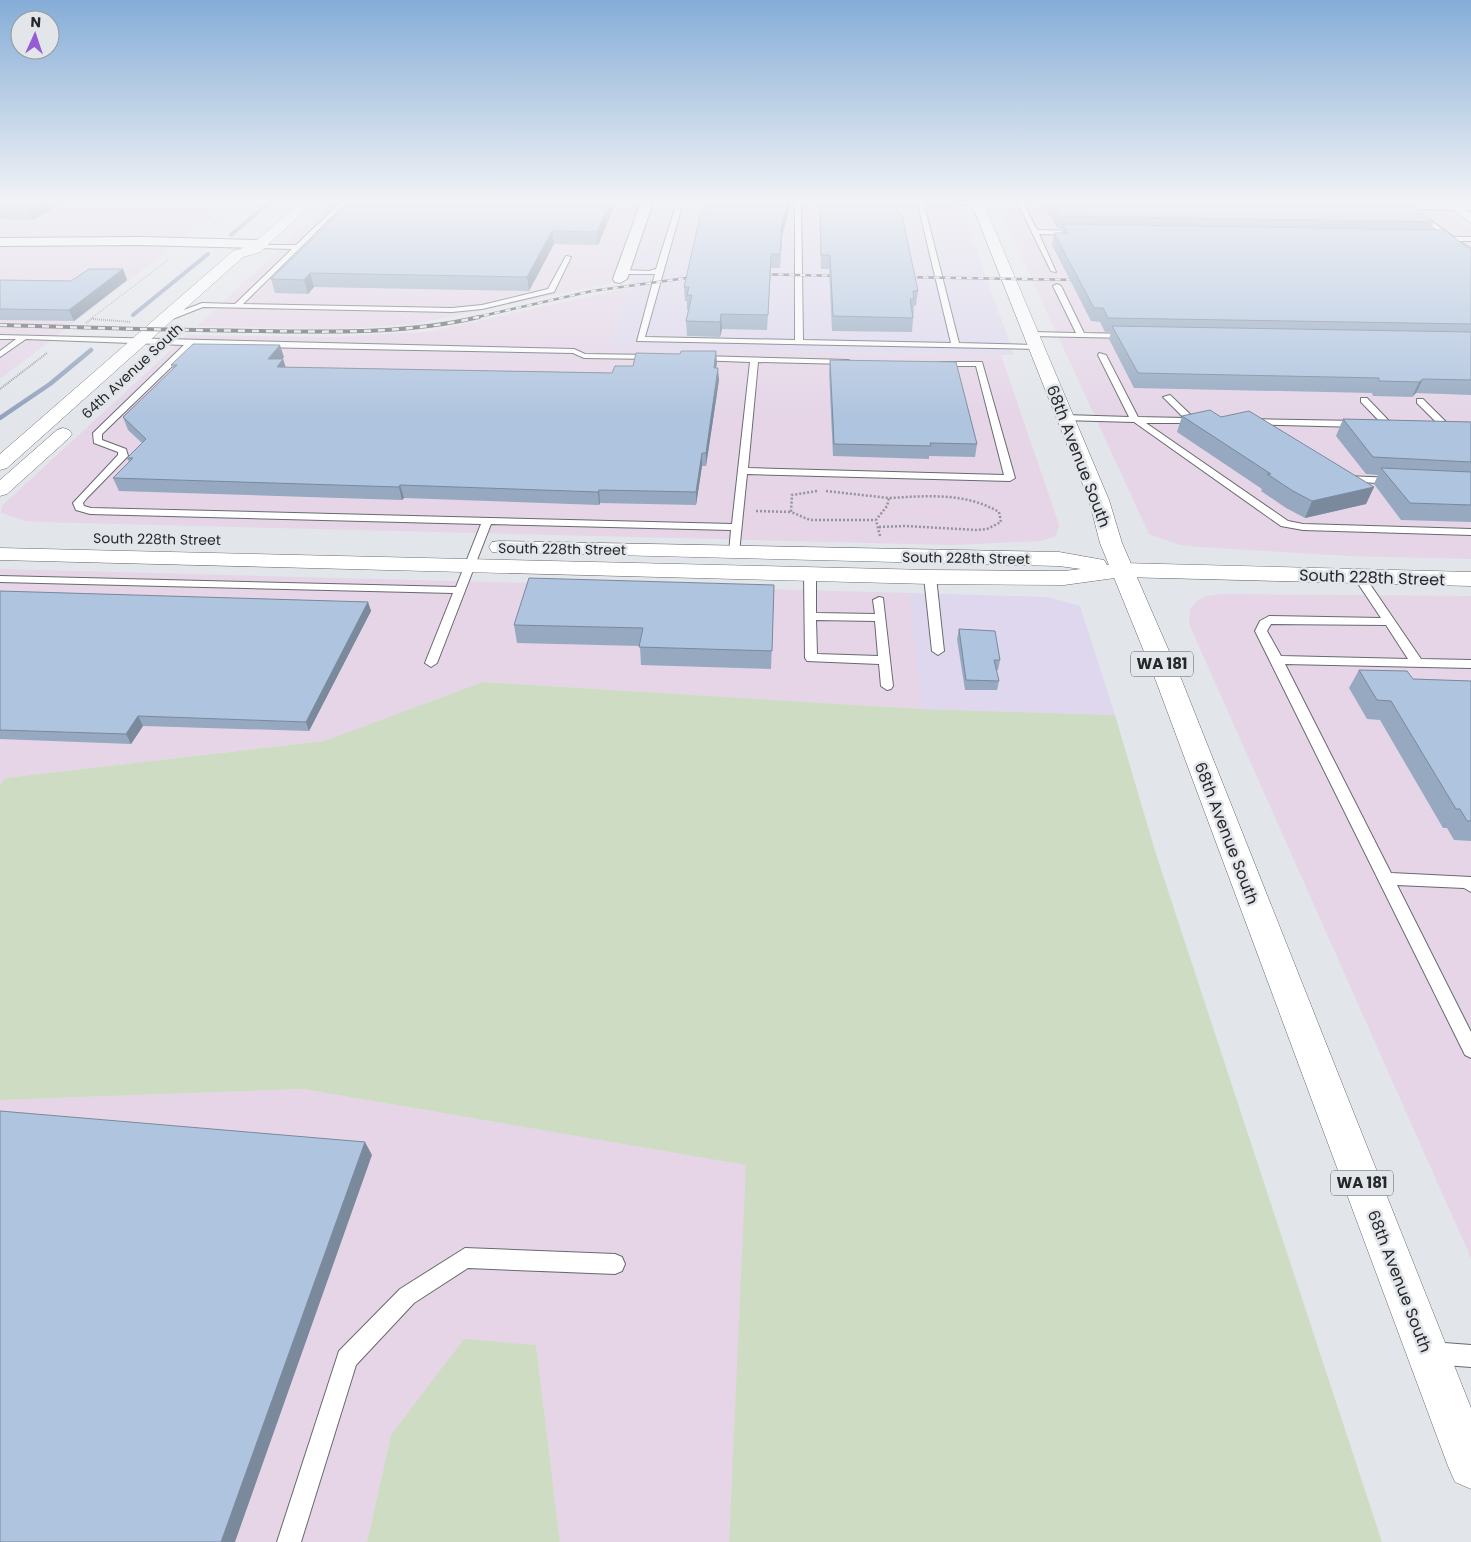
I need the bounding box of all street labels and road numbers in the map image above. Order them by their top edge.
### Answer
street label: 64th Avenue South [77,319,187,423]
street label: 68th Avenue South [1041,382,1116,531]
street label: South 228th Street [93,528,221,550]
street label: South 228th Street [498,538,626,560]
street label: South 228th Street [902,547,1030,569]
street label: South 228th Street [1299,563,1445,592]
road number: WA 181 [1131,652,1193,676]
street label: 68th Avenue South [1189,759,1264,908]
road number: WA 181 [1331,1170,1393,1196]
street label: 68th Avenue South [1362,1207,1437,1356]

